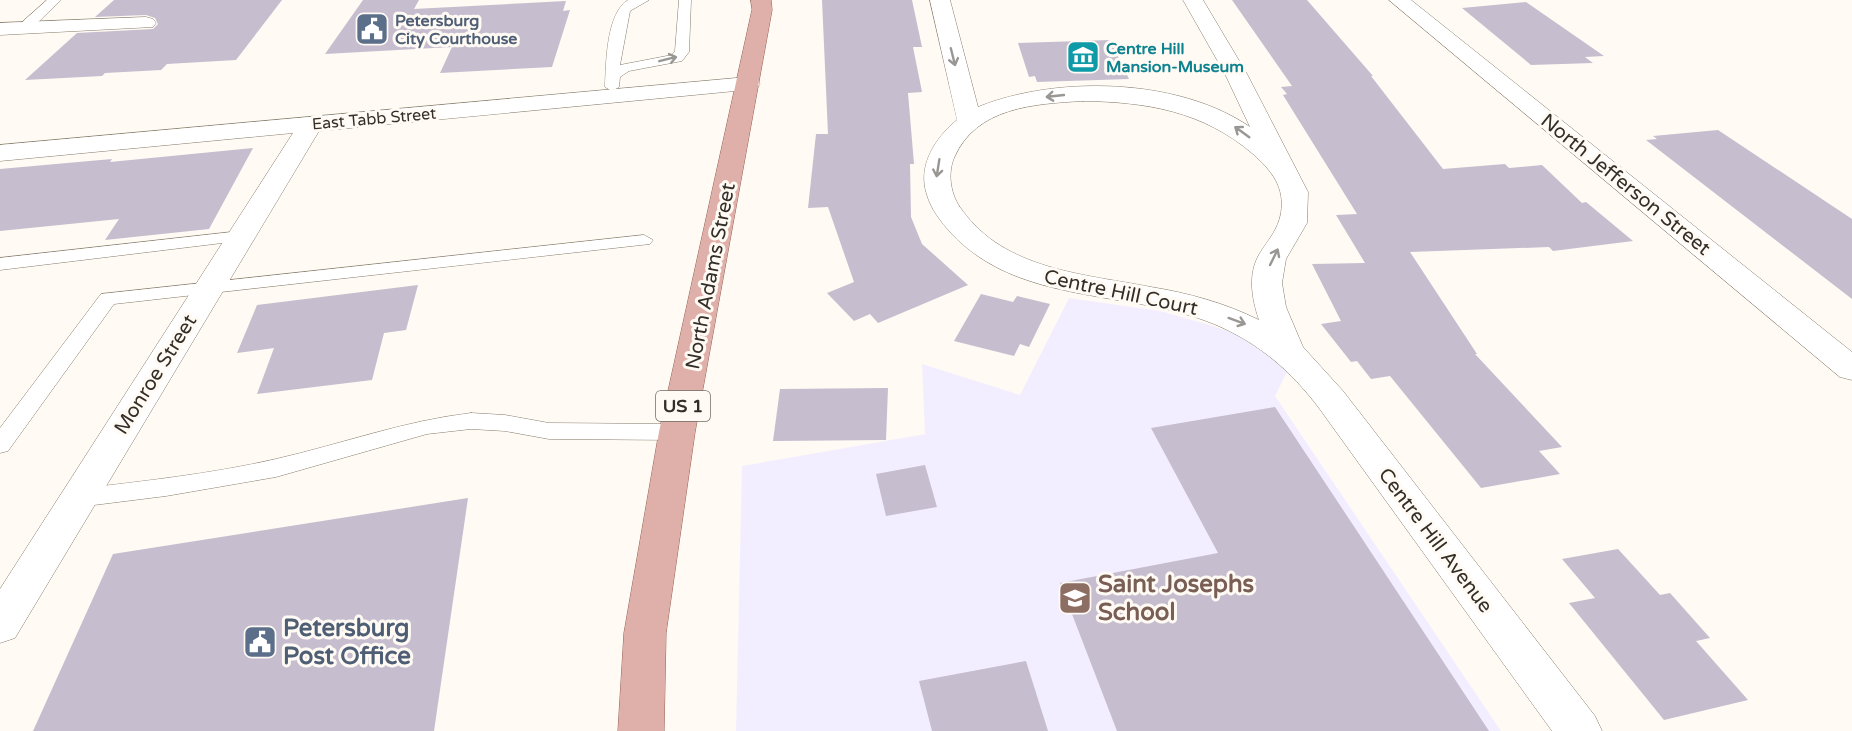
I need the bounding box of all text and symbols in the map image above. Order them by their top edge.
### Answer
public building icon: Petersburg City Courthouse [354,11,390,47]
place label: Petersburg City Courthouse [395,11,517,49]
museum icon: Centre Hill Mansion-Museum [1065,39,1101,75]
place label: Centre Hill Mansion-Museum [1106,39,1244,77]
one-way arrow [947,47,959,66]
one-way arrow [658,52,677,64]
one-way arrow [1046,91,1065,102]
street label: East Tabb Street [311,104,437,134]
street label: North Jefferson Street [1536,109,1715,261]
one-way arrow [1235,126,1251,138]
one-way arrow [932,157,943,177]
street label: North Adams Street [681,181,741,371]
one-way arrow [1268,249,1280,266]
street label: Centre Hill Court [1042,265,1200,321]
street label: Monroe Street [109,310,202,439]
one-way arrow [1227,317,1246,328]
road number: US 1 [656,391,710,421]
street label: Centre Hill Avenue [1373,464,1497,618]
place label: Saint Josephs School [1098,570,1254,627]
school or university icon: Saint Josephs School [1057,580,1093,616]
place label: Petersburg Post Office [283,614,411,671]
public building icon: Petersburg Post Office [242,624,278,660]

